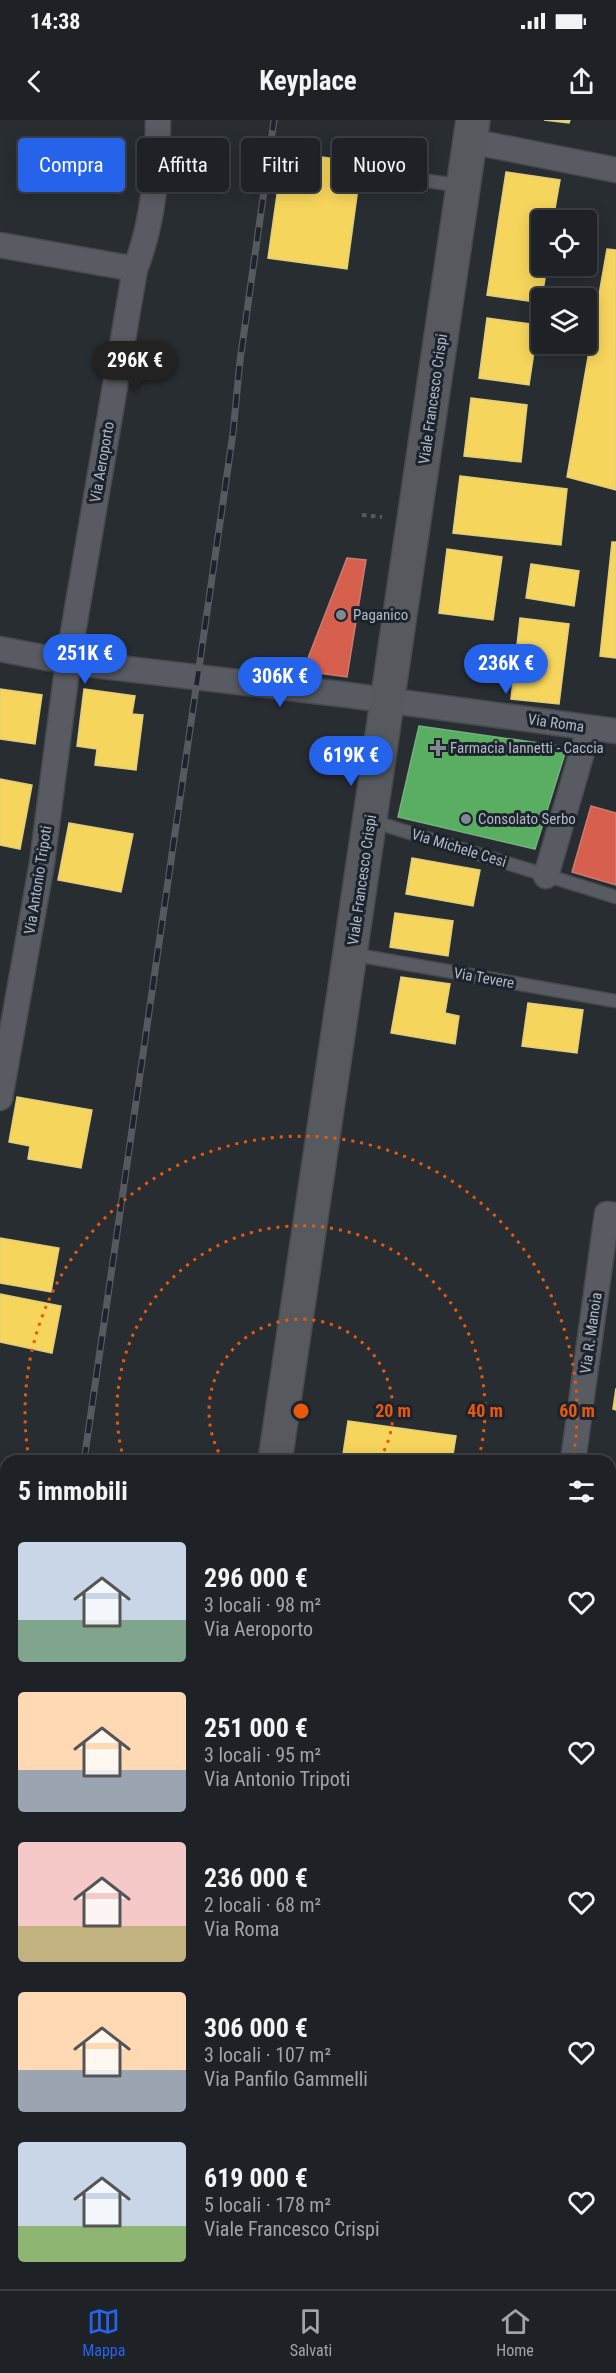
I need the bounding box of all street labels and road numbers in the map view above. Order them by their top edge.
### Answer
street label: Viale Francesco Crispi [415,333,451,465]
street label: Via Aeroporto [86,420,118,504]
street label: Via Roma [527,710,585,736]
street label: Viale Francesco Crispi [344,814,380,946]
street label: Via Antonio Tripoti [21,824,55,936]
street label: Via Michele Cesi [409,825,509,871]
street label: Via Tevere [452,964,516,992]
street label: Via R. Manoia [576,1291,606,1375]

